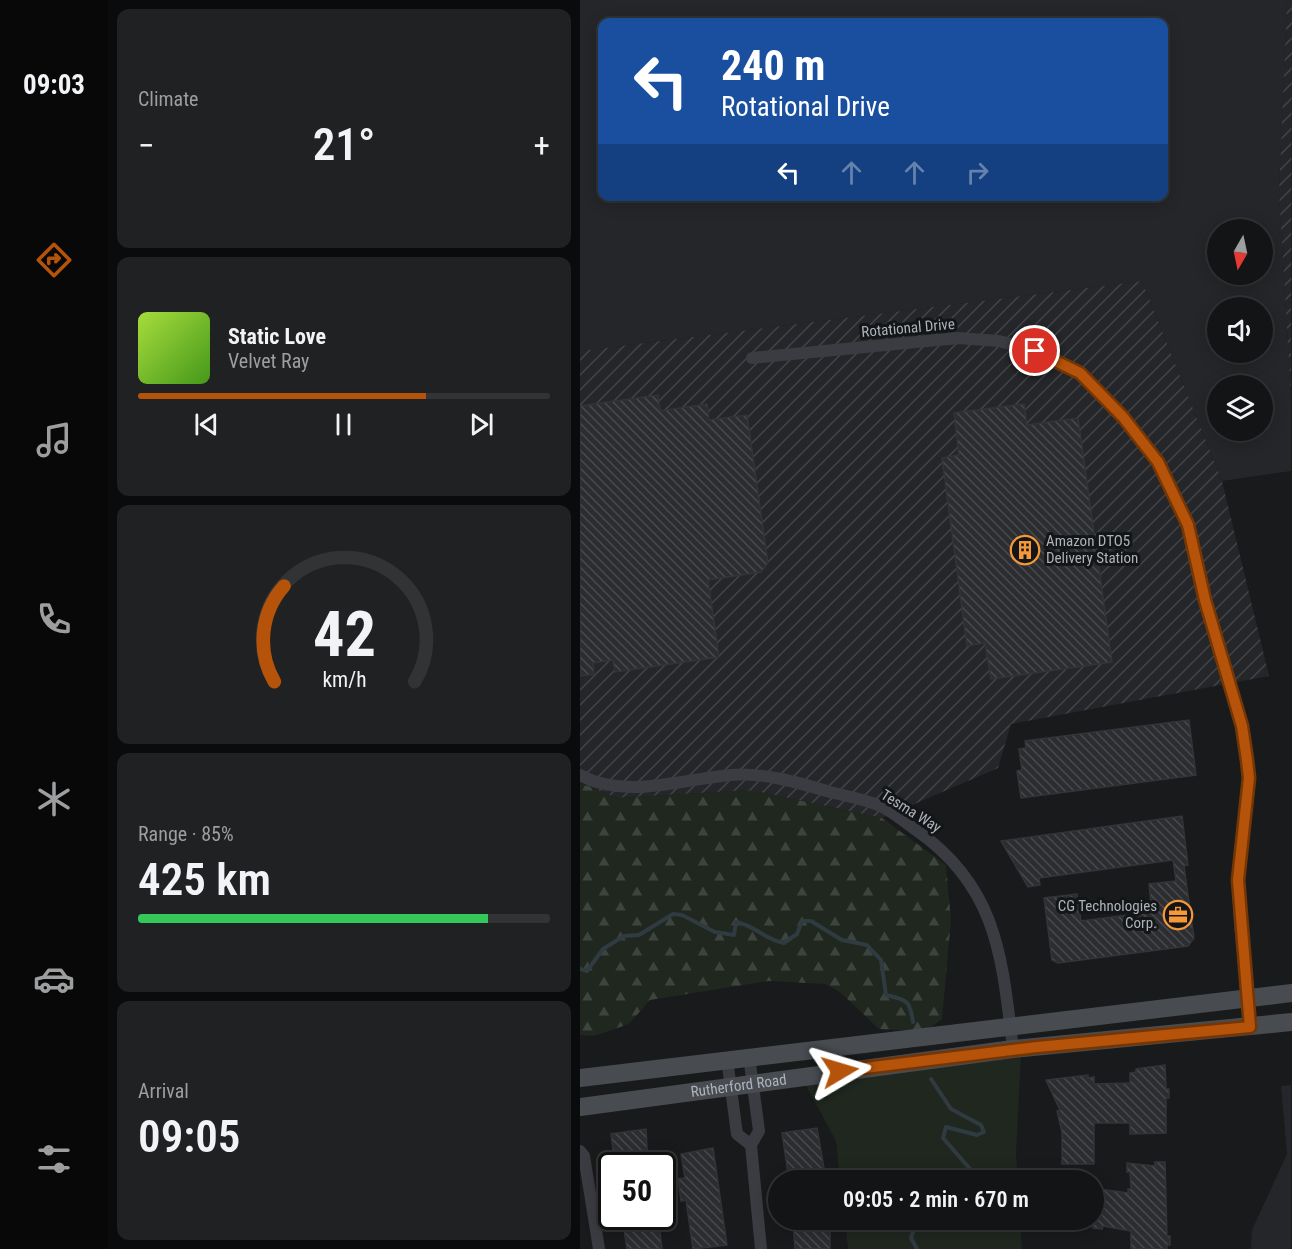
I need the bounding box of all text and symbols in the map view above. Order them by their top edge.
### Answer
text: 240 m [721,41,826,90]
icon: left [622,42,700,120]
text: 09:03 [23,69,85,101]
text: Climate [138,87,198,111]
text: Rotational Drive [721,91,890,123]
text: 21° [313,118,375,171]
text: − [138,126,155,165]
text: + [534,126,550,165]
icon: left [772,156,805,189]
icon: ahead [835,156,868,189]
icon: ahead [898,156,931,189]
icon: right [961,156,994,189]
north arrow [1207,219,1273,285]
map controls [1207,219,1273,441]
icon: directions [33,239,75,281]
button: sound [1207,297,1273,363]
street label: Rotational Drive [860,315,956,341]
text: Static Love [228,324,326,349]
pin [1009,325,1060,376]
icon: arrive [1018,334,1051,367]
text: Velvet Ray [228,349,309,373]
button: layers [1207,375,1273,441]
icon: previous [190,408,223,441]
icon: pause [327,408,360,441]
icon: next [465,408,498,441]
icon: music [33,419,75,461]
place label: Amazon DTO5 Delivery Station [1046,532,1138,567]
building icon: Amazon DTO5 Delivery Station [1009,534,1041,566]
icon: phone [33,598,75,640]
text: 42 [312,598,376,671]
text: km/h [322,667,366,692]
icon: climate [33,778,75,820]
street label: Tesma Way [878,786,944,836]
text: Range · 85% [138,822,234,846]
text: 425 km [138,853,271,906]
place label: CG Technologies Corp. [1058,897,1157,932]
office icon: CG Technologies Corp. [1162,899,1194,931]
icon: car [33,958,75,1000]
position arrow [808,1039,872,1103]
street label: Rutherford Road [690,1070,788,1101]
text: Arrival [138,1079,189,1103]
text: 09:05 [138,1110,240,1163]
icon: filters [33,1138,75,1180]
speed limit sign: 50 [598,1152,676,1230]
text: 09:05 · 2 min · 670 m [843,1187,1029,1212]

